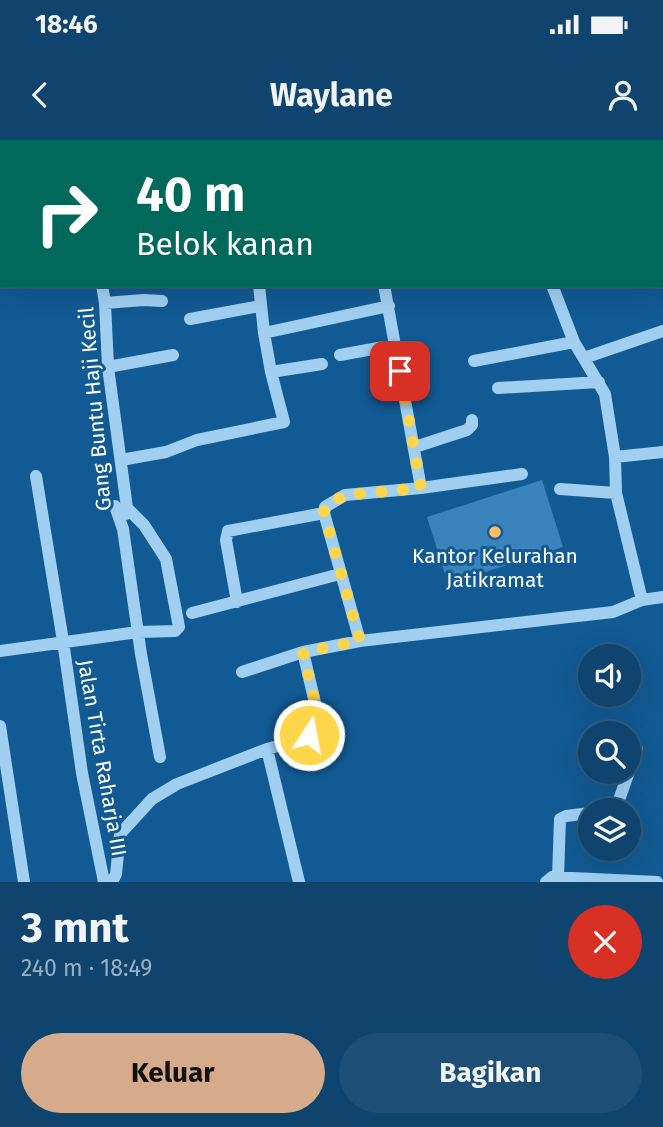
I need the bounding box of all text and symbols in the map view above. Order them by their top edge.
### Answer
text: 18:46 [35,9,98,40]
icon: back [21,76,59,114]
text: Waylane [270,76,393,114]
icon: person [604,76,642,114]
text: 40 m [136,165,245,224]
icon: right [21,168,112,259]
text: Belok kanan [136,225,314,263]
street label: Gang Buntu Haji Kecil [73,306,117,512]
pin [370,341,430,401]
icon: arrive [381,352,419,390]
marker: Kantor Kelurahan Jatikramat [487,524,503,540]
place label: Kantor Kelurahan Jatikramat [412,543,578,593]
map controls [578,644,641,861]
button: sound [578,644,641,707]
street label: Jalan Tirta Raharja III [72,658,132,858]
position arrow [272,698,346,772]
button: search [578,721,641,784]
button: layers [578,798,641,861]
text: 3 mnt [21,903,129,953]
button: close [568,905,642,979]
text: 240 m · 18:49 [21,954,152,982]
button: Keluar [21,1033,325,1113]
button: Bagikan [339,1033,642,1113]

